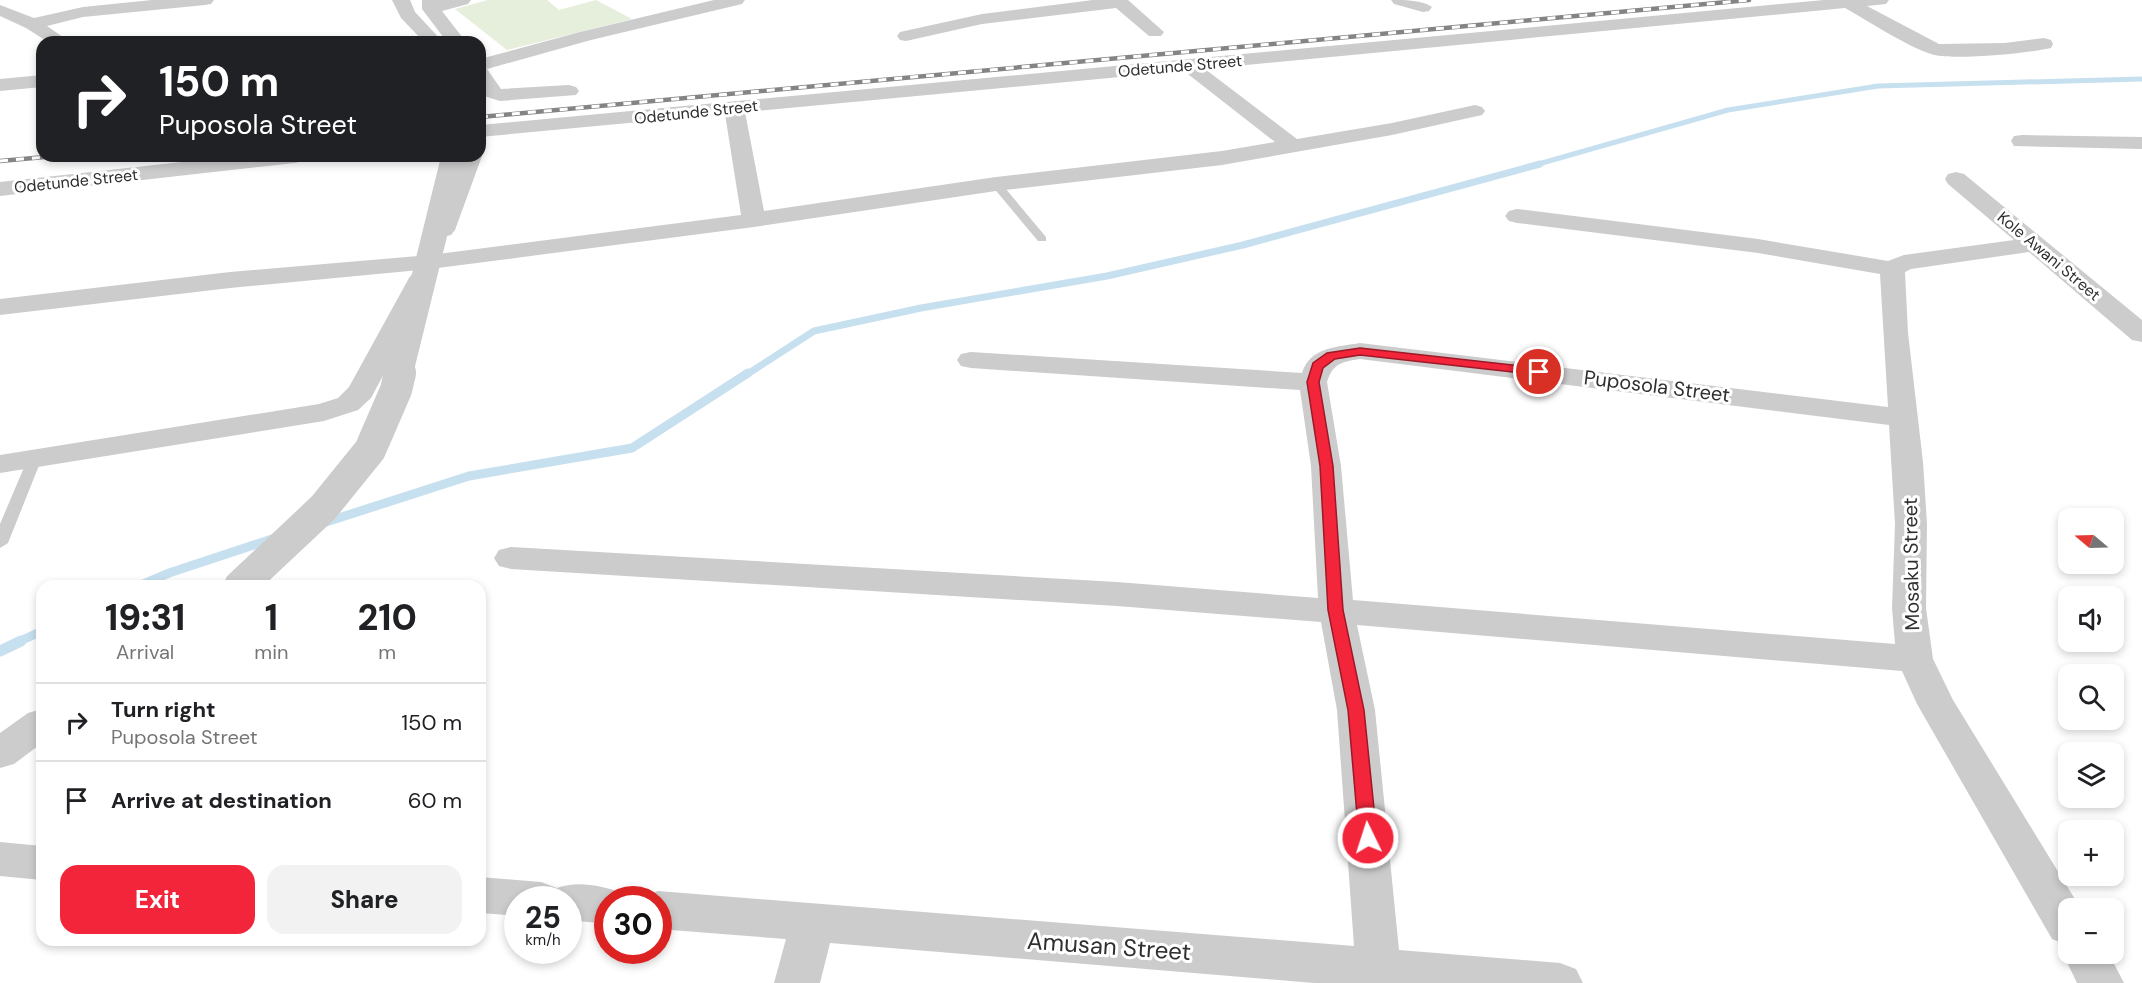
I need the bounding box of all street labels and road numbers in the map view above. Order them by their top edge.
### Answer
street label: Odetunde Street [1117,50,1243,82]
street label: Odetunde Street [633,95,759,129]
street label: Odetunde Street [13,164,139,198]
street label: Kole Awani Street [1993,207,2105,305]
street label: Puposola Street [1583,364,1732,408]
street label: Mosaku Street [1897,497,1925,631]
street label: Amusan Street [1026,925,1192,967]

